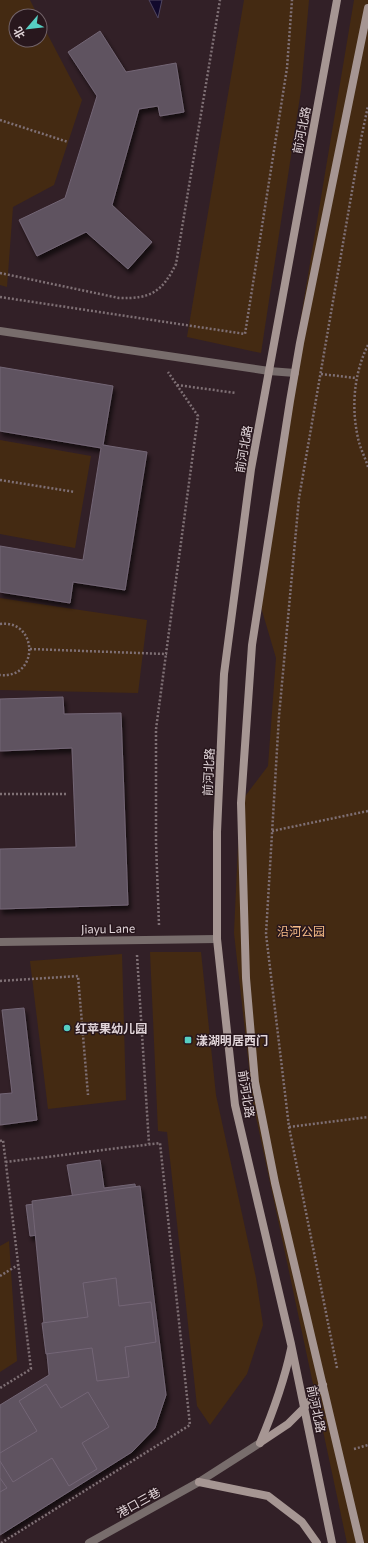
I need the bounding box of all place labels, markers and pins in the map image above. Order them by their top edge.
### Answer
place label: 红苹果幼儿园 [75,1021,147,1035]
marker: 红苹果幼儿园 [62,1023,72,1033]
place label: 漾湖明居西门 [196,1033,268,1047]
marker: 漾湖明居西门 [183,1035,193,1045]

